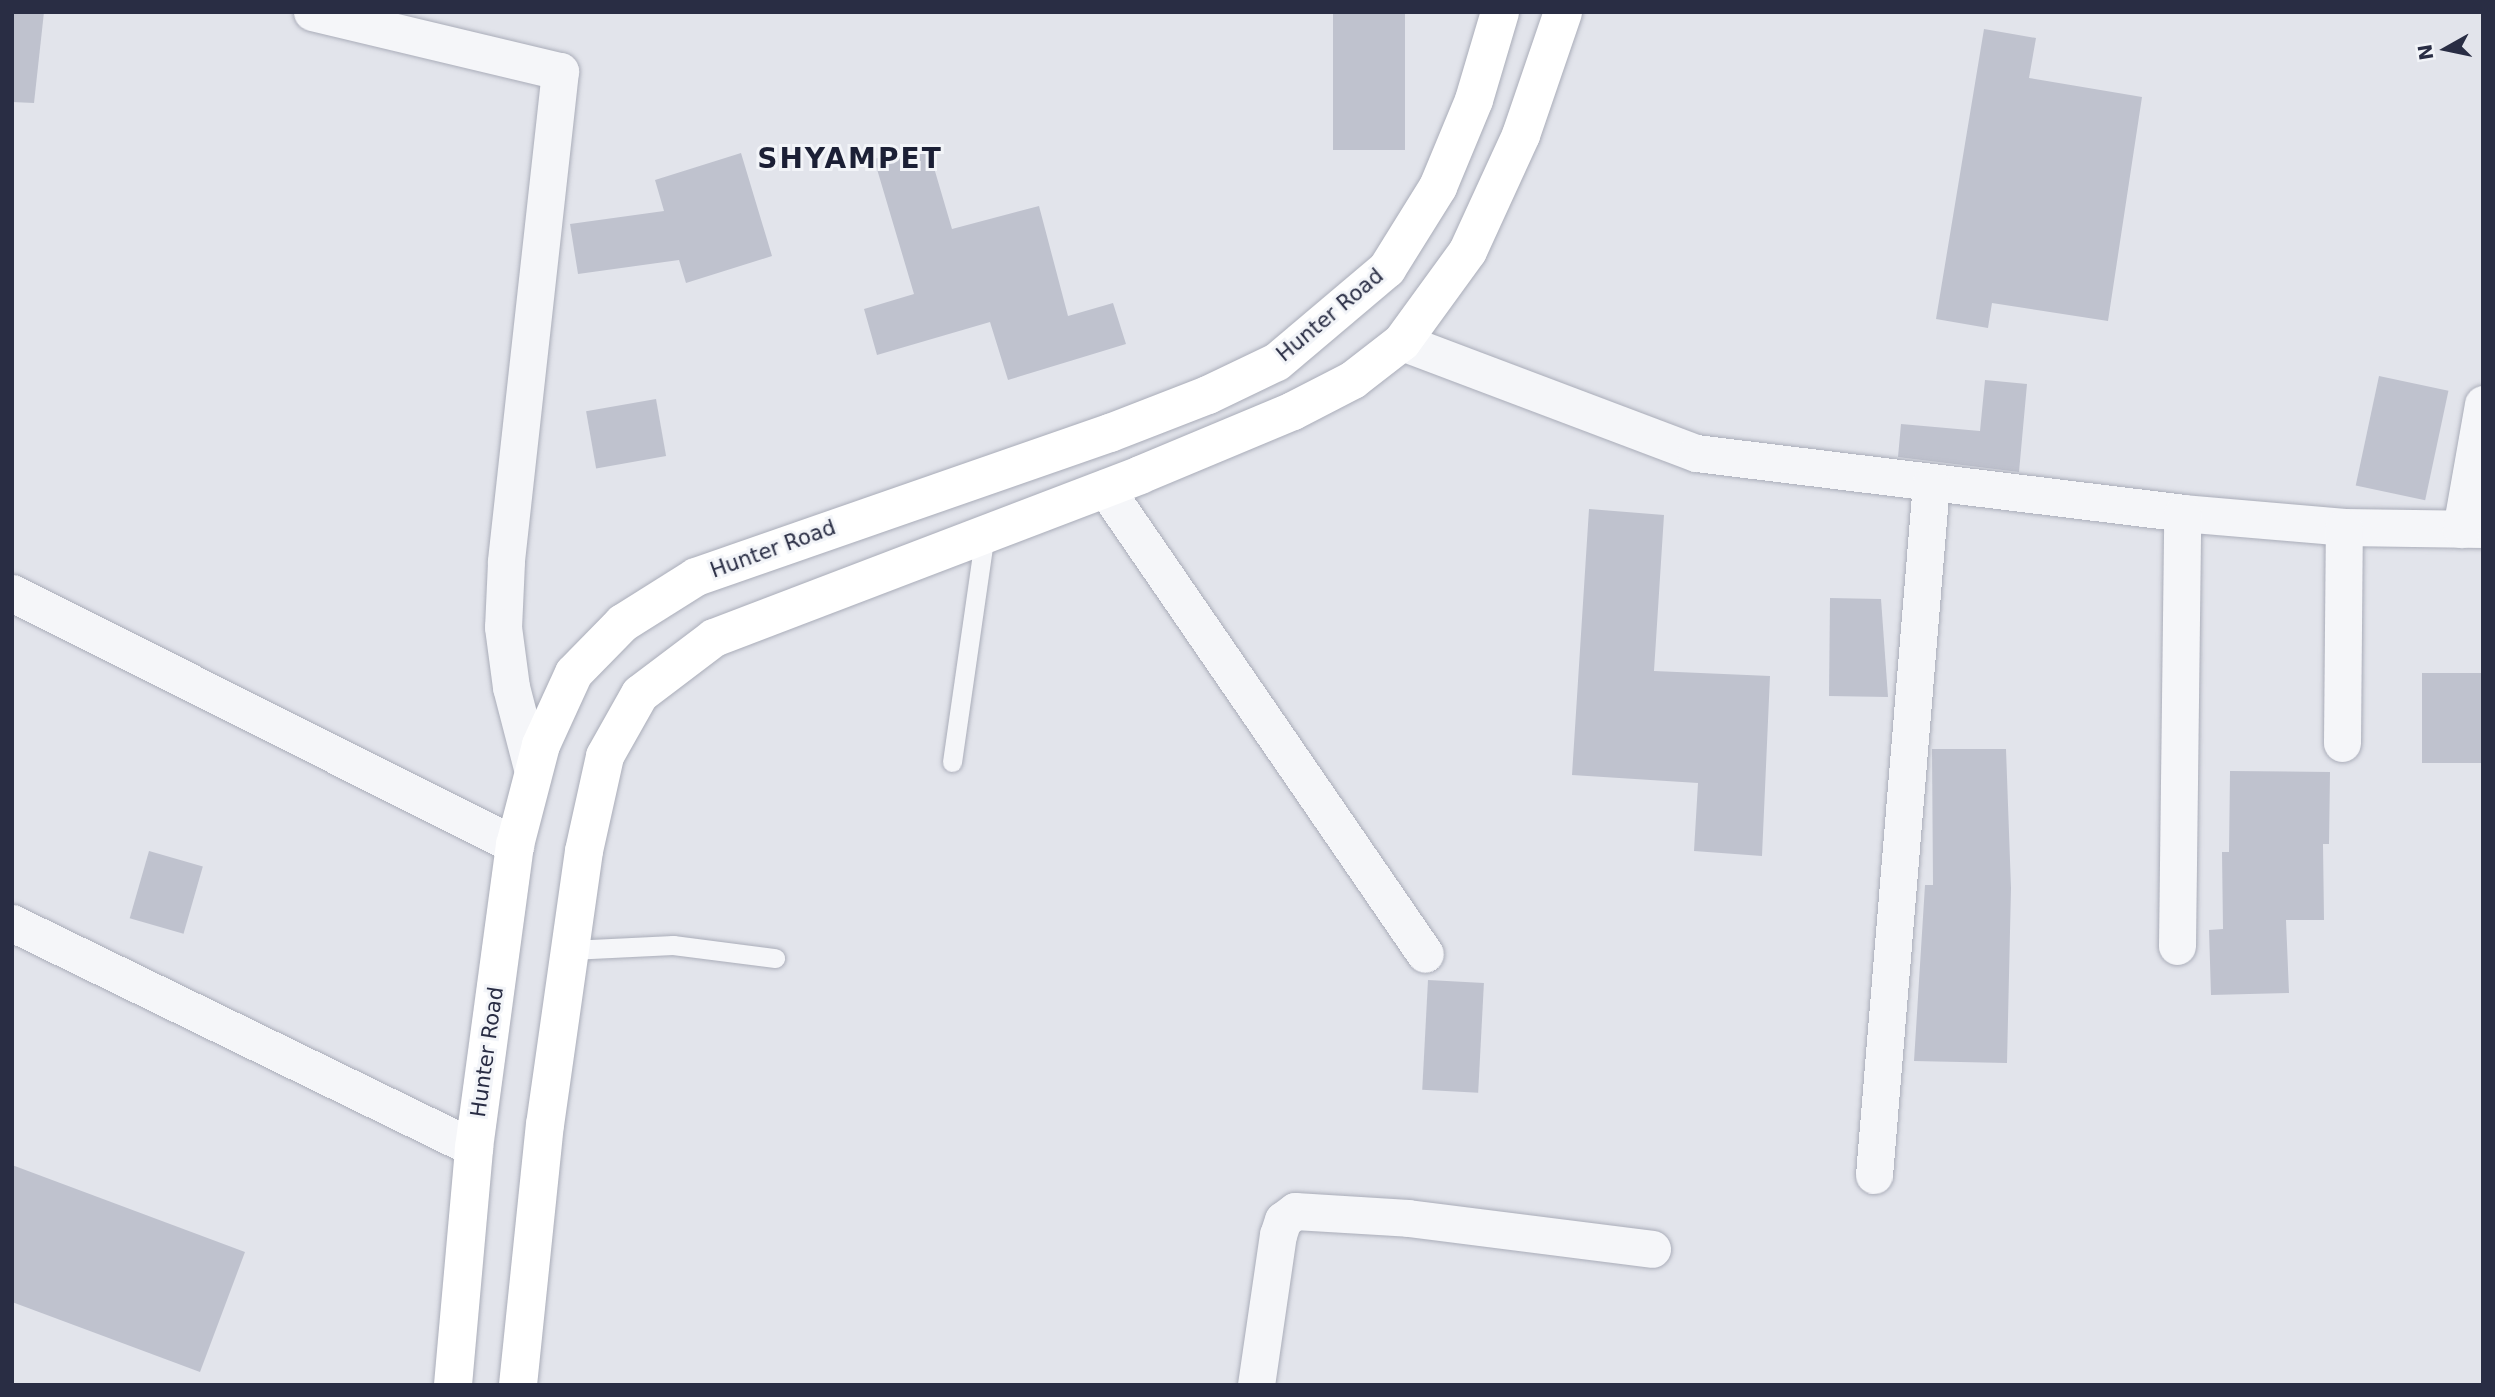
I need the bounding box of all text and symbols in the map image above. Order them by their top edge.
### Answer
north arrow [2411,14,2481,84]
text: N [2413,43,2437,62]
district label: SHYAMPET [758,142,942,176]
street label: Hunter Road [1272,263,1388,367]
street label: Hunter Road [707,515,839,583]
street label: Hunter Road [465,985,509,1119]

